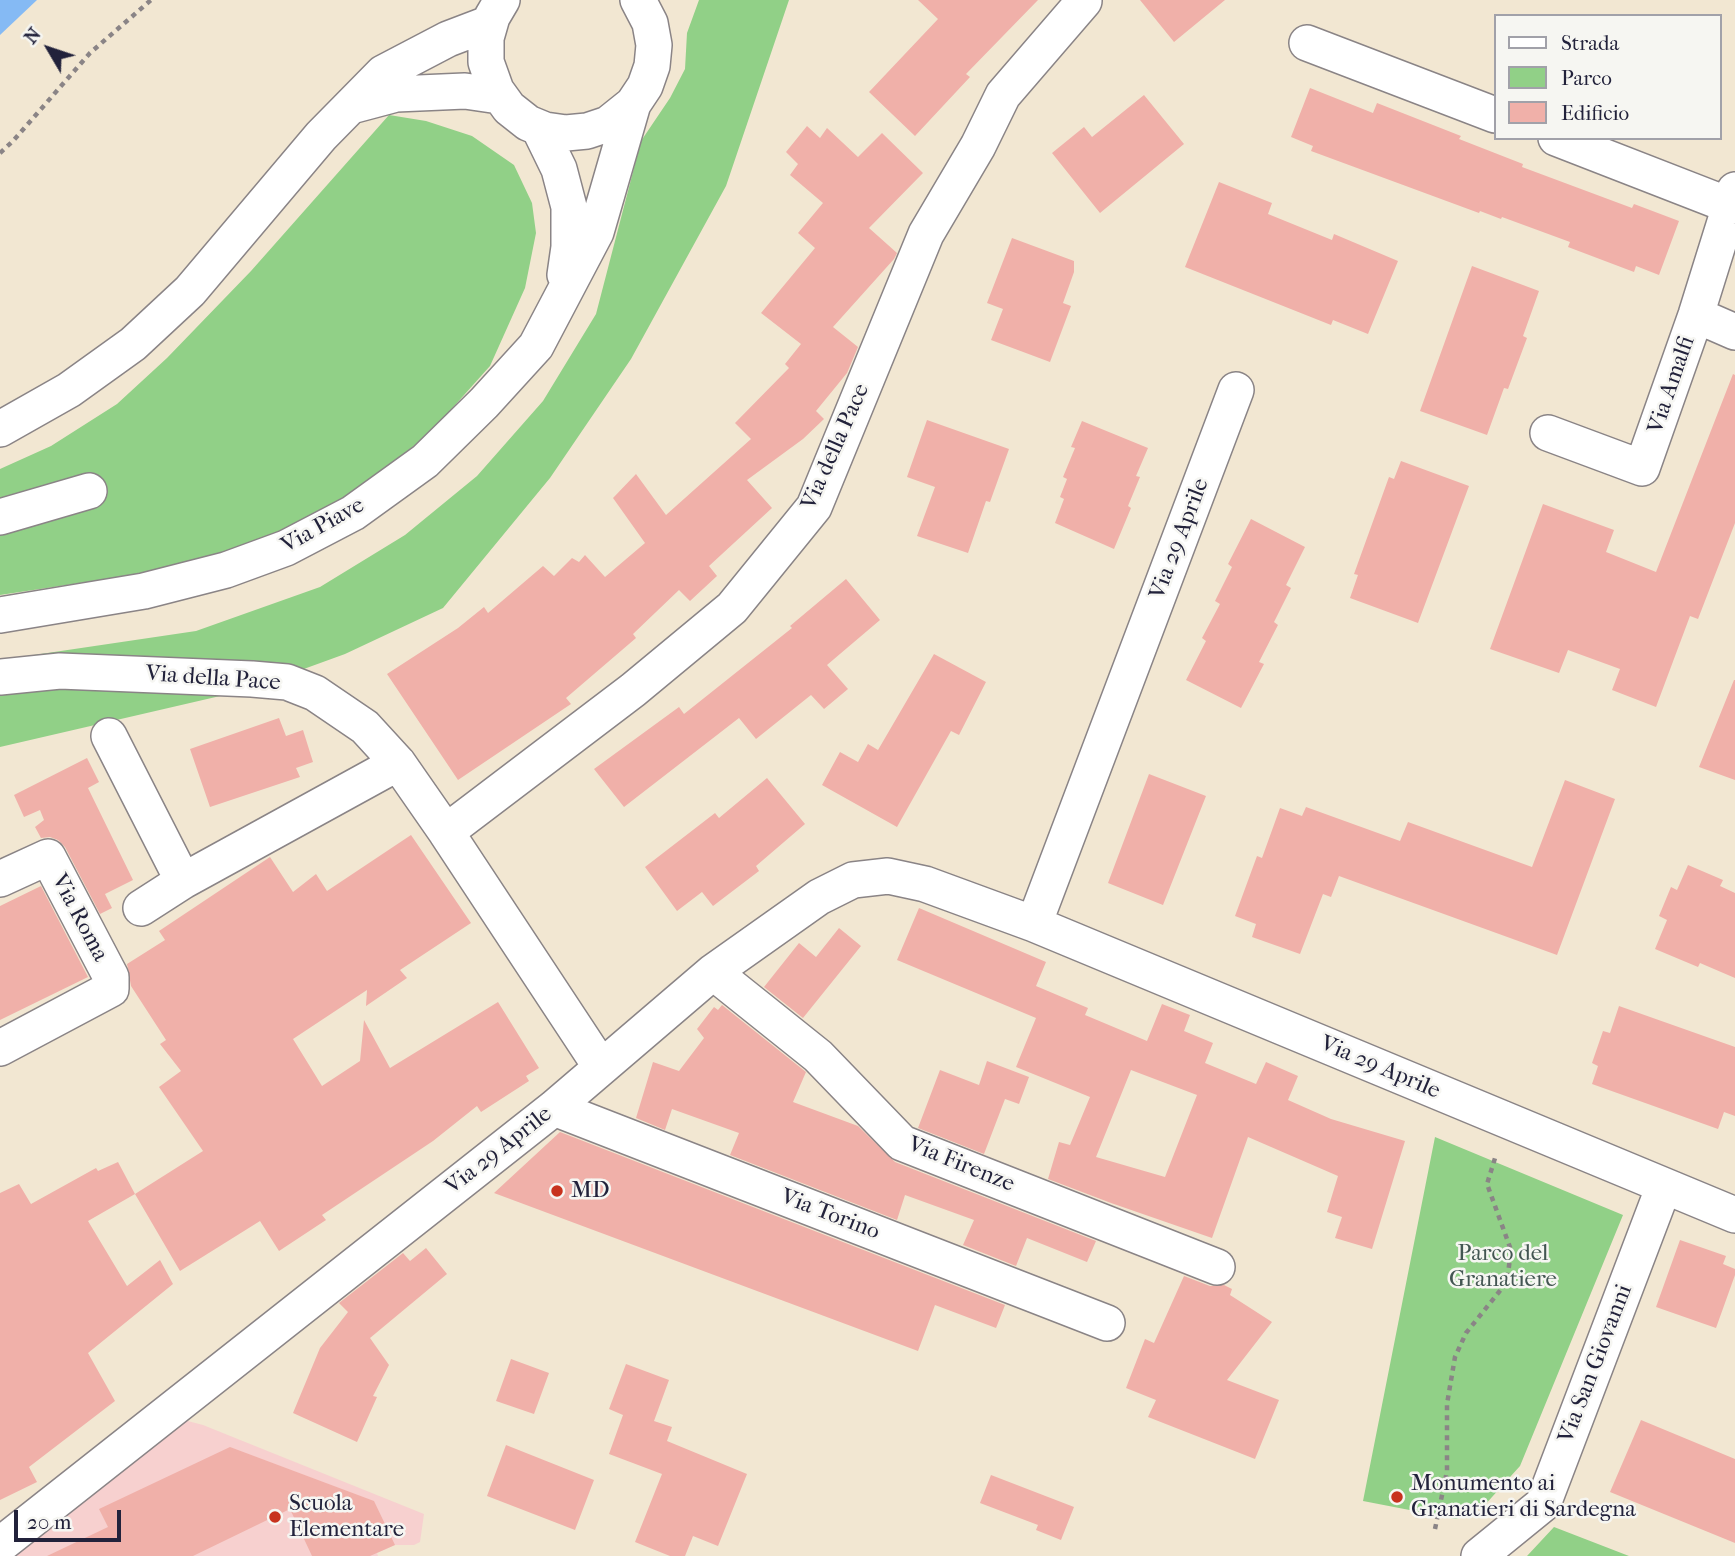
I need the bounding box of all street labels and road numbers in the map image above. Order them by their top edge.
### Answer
street label: Via Amalfi [1642,333,1702,437]
street label: Via della Pace [796,380,876,514]
street label: Via 29 Aprile [1144,475,1216,603]
street label: Via Piave [277,492,369,560]
street label: Via della Pace [145,661,281,697]
street label: Via Roma [45,870,113,966]
street label: Via 29 Aprile [1316,1030,1444,1106]
street label: Via 29 Aprile [440,1101,558,1201]
street label: Via Firenze [904,1131,1018,1199]
street label: Via Torino [777,1184,883,1246]
street label: Via San Giovanni [1553,1281,1639,1447]

